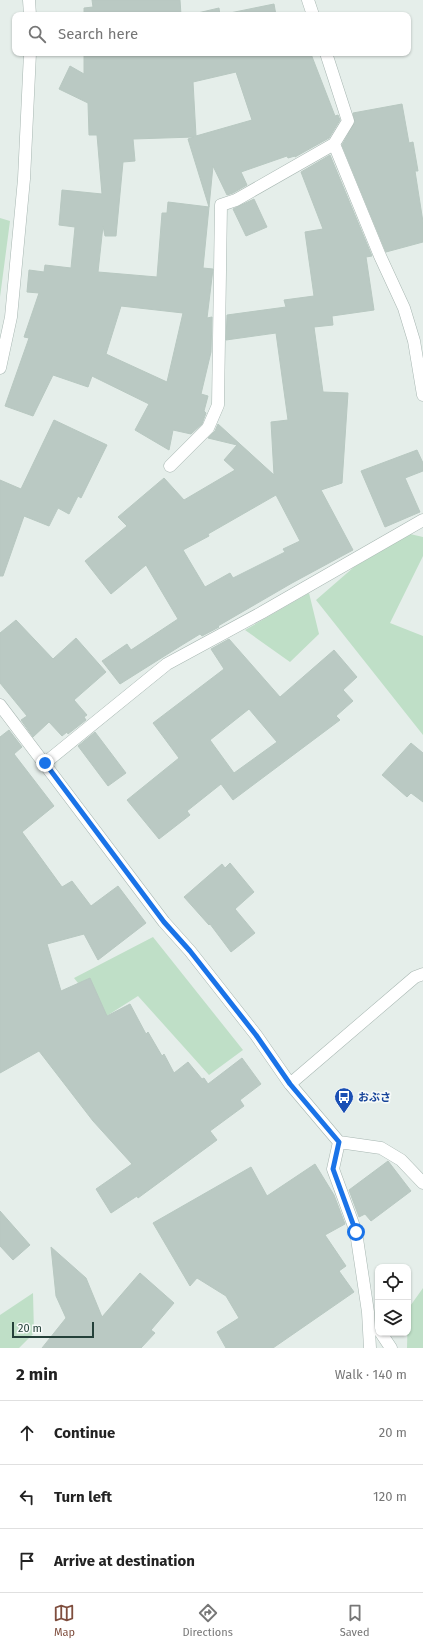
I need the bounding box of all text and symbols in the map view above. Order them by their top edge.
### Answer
search box [12,12,411,56]
icon: search [26,23,48,45]
text: Search here [58,25,138,43]
route end [36,754,54,772]
bus stop icon: おぶさ [333,1086,355,1114]
place label: おぶさ [358,1091,391,1104]
route start [347,1223,365,1241]
map controls [375,1264,411,1336]
button: locate [375,1264,411,1300]
button: layers [375,1300,411,1336]
scale bar [12,1320,94,1339]
text: 20 m [18,1322,42,1335]
text: 2 min [16,1364,58,1385]
text: Walk · 140 m [335,1367,407,1382]
icon: ahead [16,1422,38,1444]
text: Continue [54,1424,115,1442]
text: 20 m [379,1425,407,1440]
icon: left [16,1486,38,1508]
text: Turn left [54,1488,112,1506]
text: 120 m [373,1489,407,1504]
icon: arrive [16,1550,38,1572]
text: Arrive at destination [54,1552,195,1570]
tab: Map [53,1602,75,1639]
tab: Directions [182,1602,233,1639]
tab: Saved [340,1602,370,1639]

